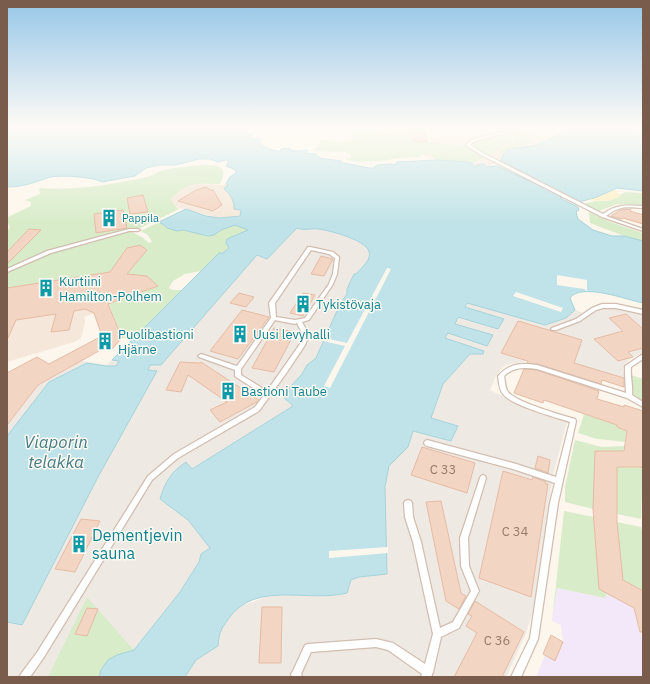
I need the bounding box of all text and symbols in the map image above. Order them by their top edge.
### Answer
building icon: Pappila [99,208,119,228]
place label: Pappila [122,211,159,225]
place label: Kurtiini Hamilton-Polhem [59,273,162,305]
building icon: Kurtiini Hamilton-Polhem [36,278,56,298]
building icon: Tykistövaja [293,294,313,314]
place label: Tykistövaja [316,296,381,313]
building icon: Uusi levyhalli [230,324,250,344]
place label: Puolibastioni Hjärne [118,326,194,358]
place label: Uusi levyhalli [253,326,330,343]
building icon: Puolibastioni Hjärne [95,331,115,351]
building icon: Bastioni Taube [218,381,238,401]
place label: Bastioni Taube [241,383,327,400]
water label: Viaporin telakka [24,431,88,473]
house number: C 33 [430,461,456,478]
house number: C 34 [502,523,529,540]
place label: Dementjevin sauna [92,525,183,563]
building icon: Dementjevin sauna [69,534,89,554]
house number: C 36 [484,632,510,649]

